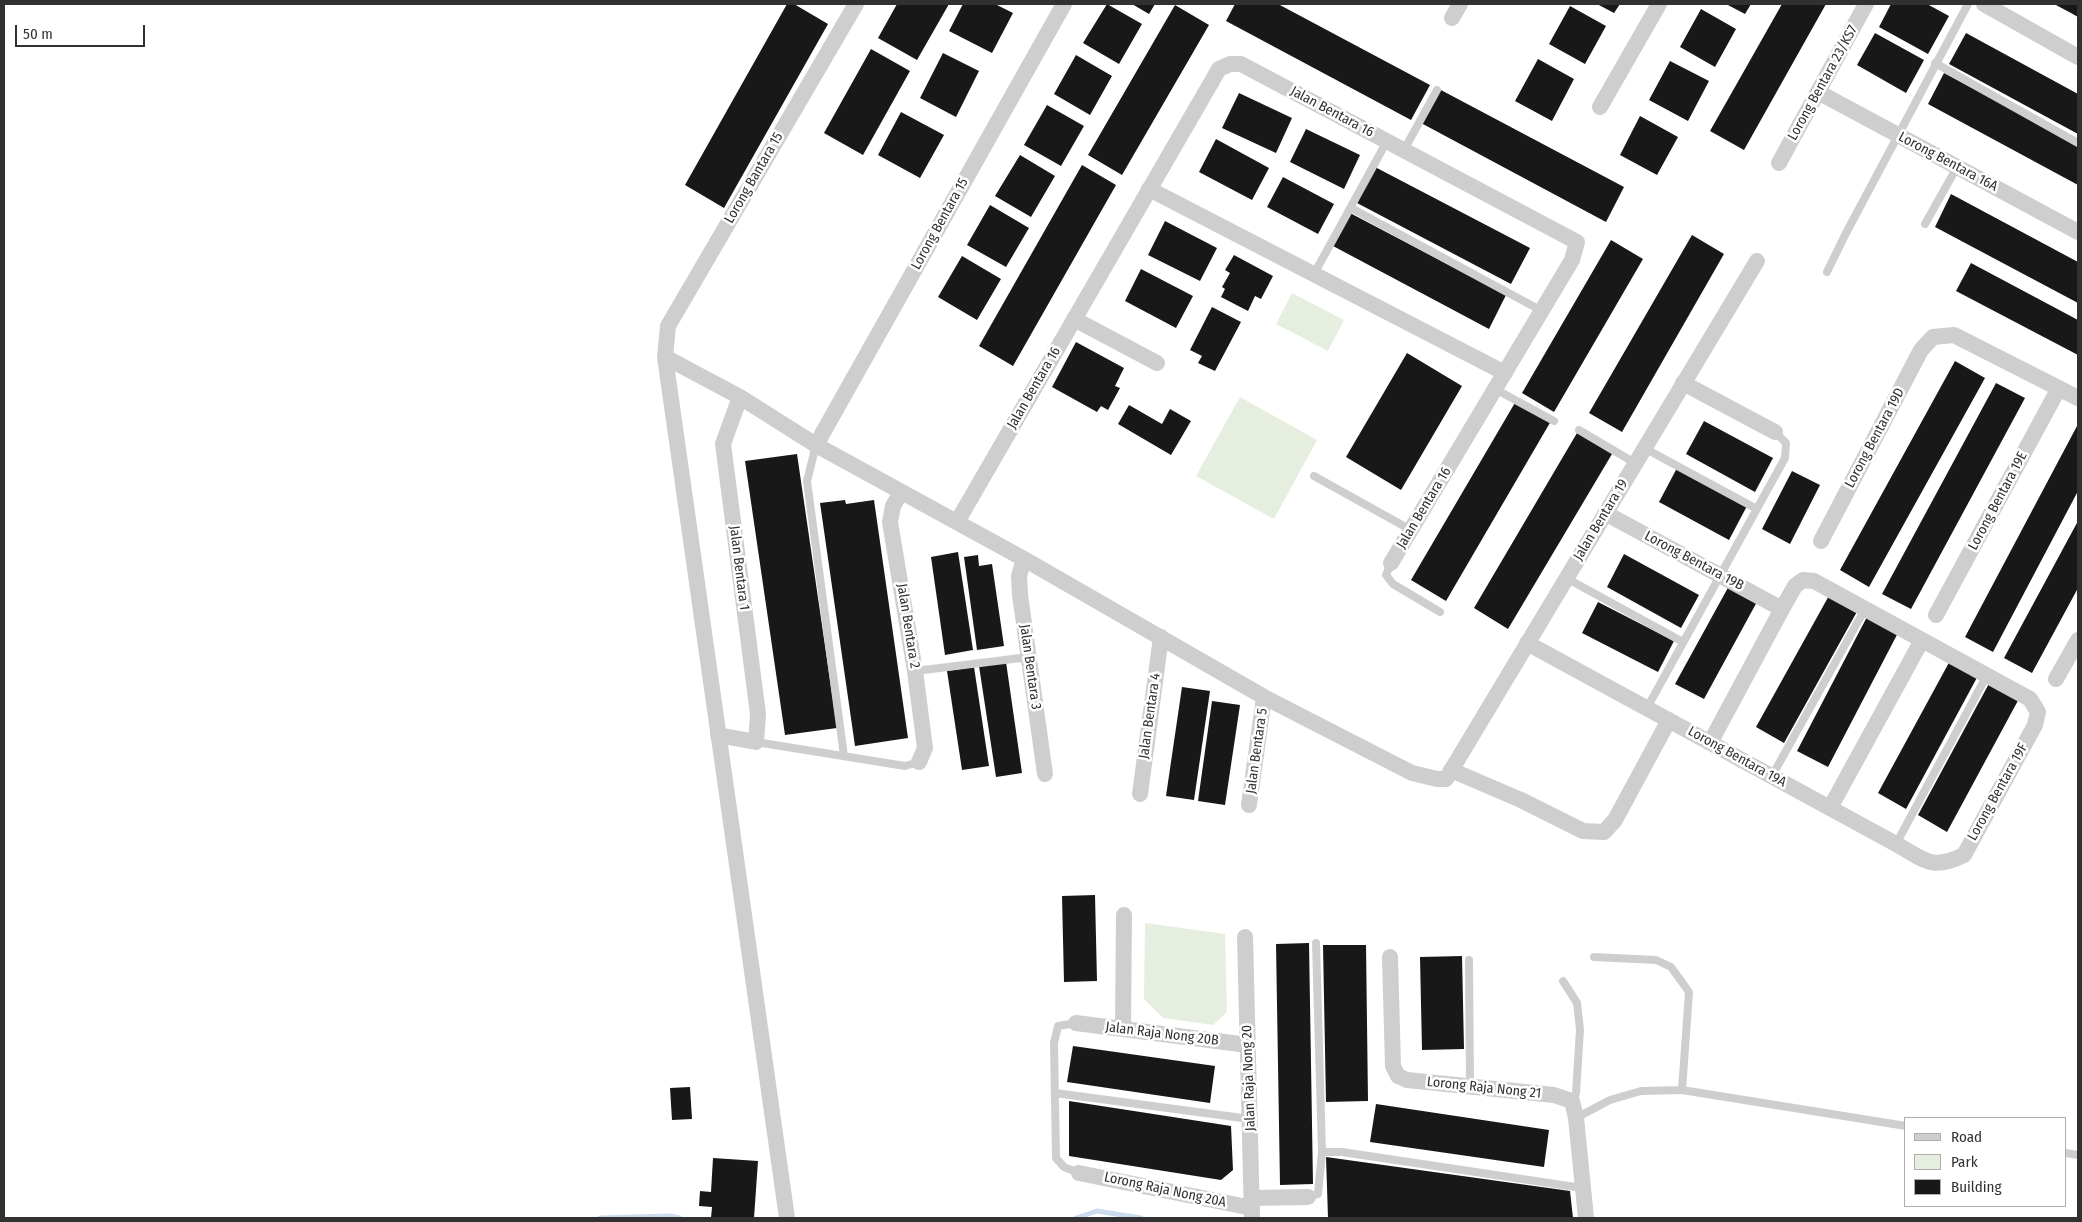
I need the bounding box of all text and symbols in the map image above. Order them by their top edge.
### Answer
scale bar [18,15,148,47]
street label: Lorong Bentara 23/KS7 [1784,23,1862,143]
text: 50 m [23,25,53,43]
street label: Jalan Bentara 16 [1287,83,1377,141]
street label: Lorong Bentara 16A [1895,129,2001,195]
street label: Lorong Bantara 15 [721,130,787,226]
street label: Lorong Bentara 15 [908,175,972,273]
street label: Jalan Bentara 16 [1004,344,1064,432]
street label: Lorong Bentara 19D [1842,385,1908,491]
street label: Lorong Bentara 19E [1965,449,2031,553]
street label: Jalan Bentara 16 [1393,464,1455,552]
street label: Jalan Bentara 19 [1570,476,1632,564]
street label: Jalan Bentara 1 [725,525,753,611]
street label: Lorong Bentara 19B [1641,528,1747,594]
street label: Jalan Bentara 2 [893,582,923,670]
street label: Jalan Bentara 3 [1016,623,1044,711]
street label: Jalan Bentara 4 [1136,672,1164,760]
street label: Jalan Bentara 5 [1243,707,1271,795]
street label: Lorong Bentara 19A [1685,723,1789,791]
street label: Lorong Bentara 19F [1964,740,2032,844]
street label: Jalan Raja Nong 20B [1104,1019,1220,1049]
street label: Jalan Raja Nong 20 [1239,1025,1259,1131]
street label: Lorong Raja Nong 21 [1426,1074,1542,1102]
legend [1904,1117,2067,1207]
text: Road [1951,1128,1982,1146]
text: Park [1951,1153,1978,1171]
street label: Lorong Raja Nong 20A [1103,1169,1227,1211]
text: Building [1951,1178,2002,1196]

